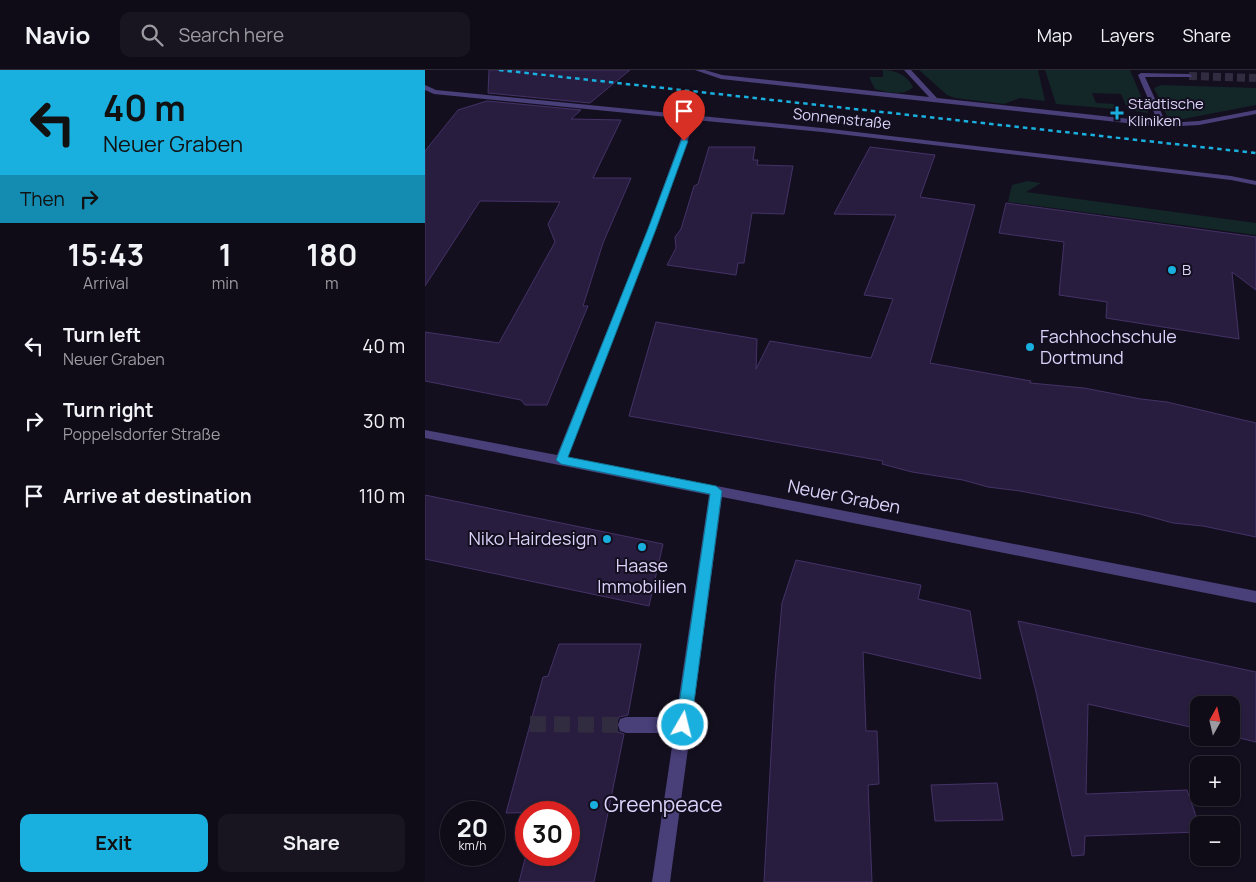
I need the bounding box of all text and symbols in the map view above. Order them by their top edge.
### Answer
search box [120,12,470,57]
text: Navio [25,18,90,51]
icon: search [138,21,166,49]
text: Search here [178,22,284,48]
text: Map [1037,23,1072,47]
text: Layers [1100,23,1154,47]
text: Share [1182,23,1231,47]
text: 40 m [103,84,186,132]
icon: left [20,90,85,155]
pin [663,90,705,141]
place label: Städtische Kliniken [1128,93,1204,131]
icon: arrive [670,97,698,125]
street label: Sonnenstraße [792,103,892,134]
marker: Städtische Kliniken [1110,106,1124,120]
text: Neuer Graben [103,129,243,159]
icon: right [75,185,103,213]
text: Then [20,186,65,212]
text: 15:43 [68,234,144,275]
text: 1 [219,234,232,275]
text: 180 [306,234,357,275]
place label: B [1182,259,1191,280]
marker: B [1166,264,1178,276]
text: Arrival [83,272,129,294]
text: min [212,272,239,294]
text: m [325,272,339,294]
text: Turn left [63,322,141,348]
place label: Fachhochschule Dortmund [1040,324,1177,369]
icon: left [20,332,48,360]
text: 40 m [362,333,405,359]
marker: Fachhochschule Dortmund [1024,341,1036,353]
text: Neuer Graben [63,348,165,370]
text: Turn right [63,397,153,423]
icon: right [20,407,48,435]
text: 30 m [363,408,405,434]
text: Poppelsdorfer Straße [63,423,220,445]
street label: Neuer Graben [786,473,903,519]
icon: arrive [20,482,48,510]
text: Arrive at destination [63,483,252,509]
text: 110 m [359,483,405,509]
place label: Niko Hairdesign [468,526,597,550]
marker: Niko Hairdesign [601,533,613,545]
marker: Haase Immobilien [636,541,648,553]
place label: Haase Immobilien [597,553,687,598]
north arrow [1190,696,1240,746]
map controls [1190,696,1240,866]
position arrow [656,698,708,750]
button: + [1190,756,1240,806]
place label: Greenpeace [604,790,723,818]
marker: Greenpeace [588,799,600,811]
speed limit sign: 30 [515,801,580,866]
text: 20 [457,810,488,845]
button: Exit [20,814,208,872]
button: Share [218,814,405,872]
button: − [1190,816,1240,866]
text: km/h [459,837,486,854]

